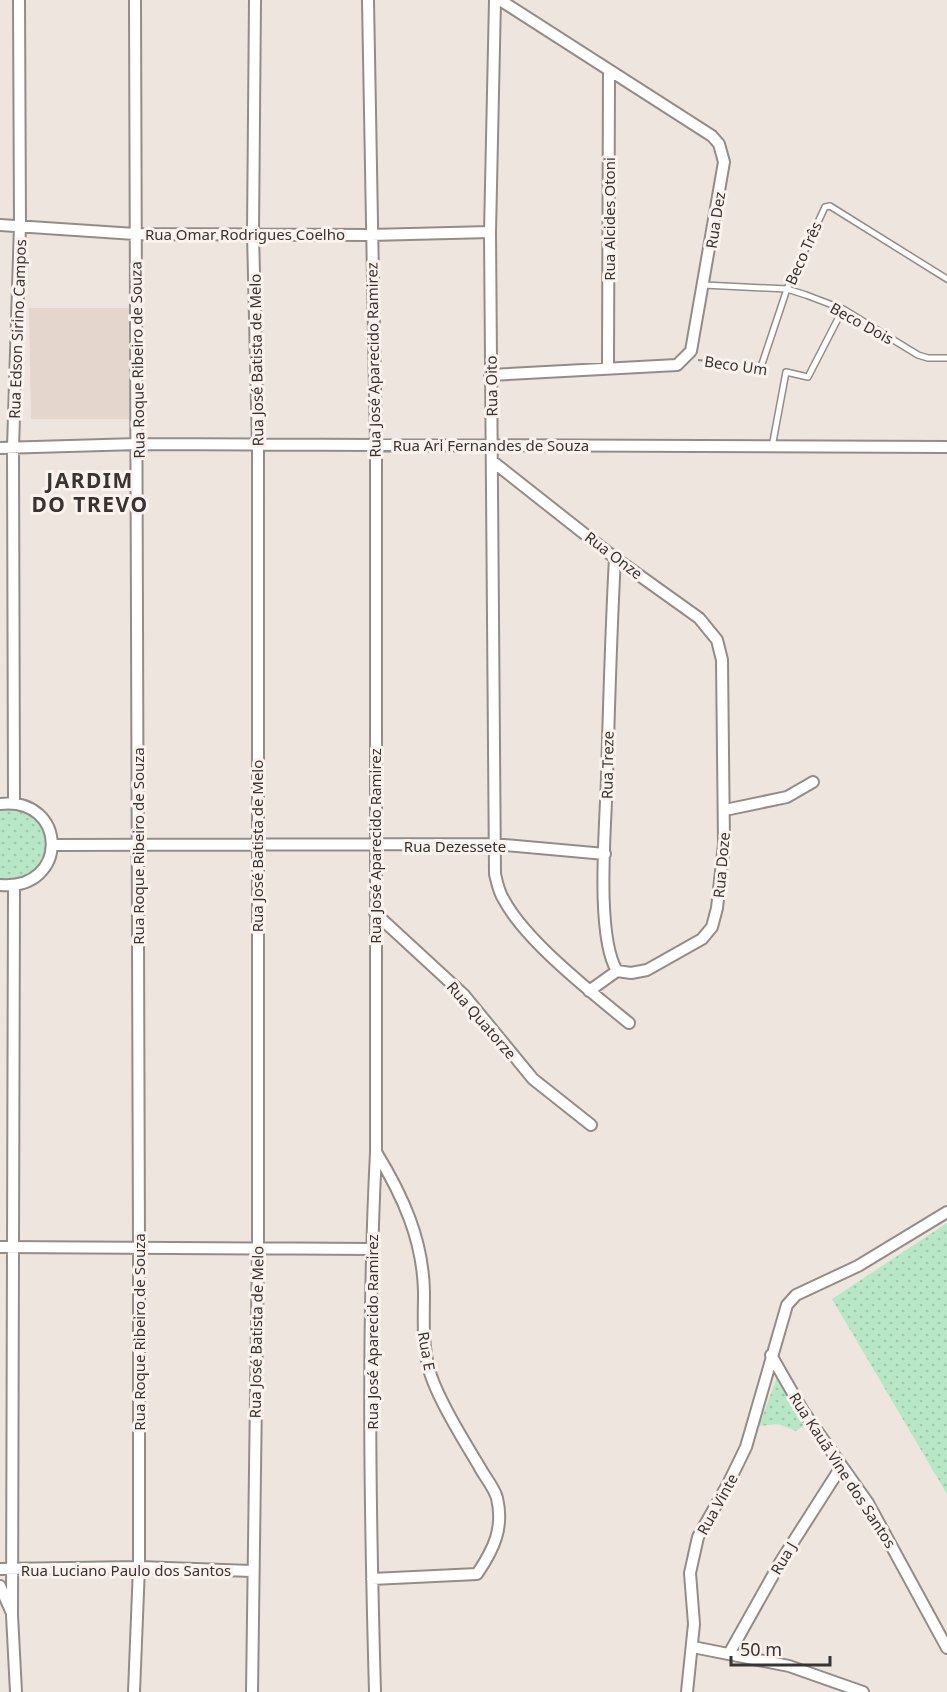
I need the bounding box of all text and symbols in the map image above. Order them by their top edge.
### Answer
street label: Rua Alcides Otoni [599,157,619,281]
street label: Rua Dez [701,190,729,250]
street label: Beco Três [780,218,826,288]
street label: Rua Omar Rodrigues Coelho [145,224,345,244]
street label: Rua Edson Sirino Campos [4,239,30,419]
street label: Rua Roque Ribeiro de Souza [125,261,149,459]
street label: Rua José Aparecido Ramirez [361,262,385,458]
street label: Rua José Batista de Melo [244,274,268,446]
street label: Beco Dois [827,297,897,349]
street label: Beco Um [703,351,769,379]
street label: Rua Oito [480,355,502,417]
street label: Rua Ari Fernandes de Souza [393,435,589,455]
district label: JARDIM DO TREVO [31,466,149,518]
street label: Rua Onze [581,527,647,583]
street label: Rua Treze [596,731,618,799]
street label: Rua Roque Ribeiro de Souza [128,747,148,945]
street label: Rua José Aparecido Ramirez [365,748,385,944]
street label: Rua José Batista de Melo [247,760,267,932]
street label: Rua Doze [708,831,734,899]
street label: Rua Dezessete [404,836,506,856]
street label: Rua Quatorze [443,977,521,1063]
street label: Rua Roque Ribeiro de Souza [129,1233,149,1431]
street label: Rua José Aparecido Ramirez [362,1234,382,1430]
street label: Rua José Batista de Melo [244,1246,268,1418]
street label: Rua E [414,1330,440,1372]
street label: Rua Kauã Vine dos Santos [785,1388,901,1552]
street label: Rua Vinte [692,1470,742,1538]
street label: Rua J [765,1538,801,1578]
street label: Rua Luciano Paulo dos Santos [21,1560,231,1580]
scale bar [731,1629,830,1667]
text: 50 m [740,1637,782,1661]

